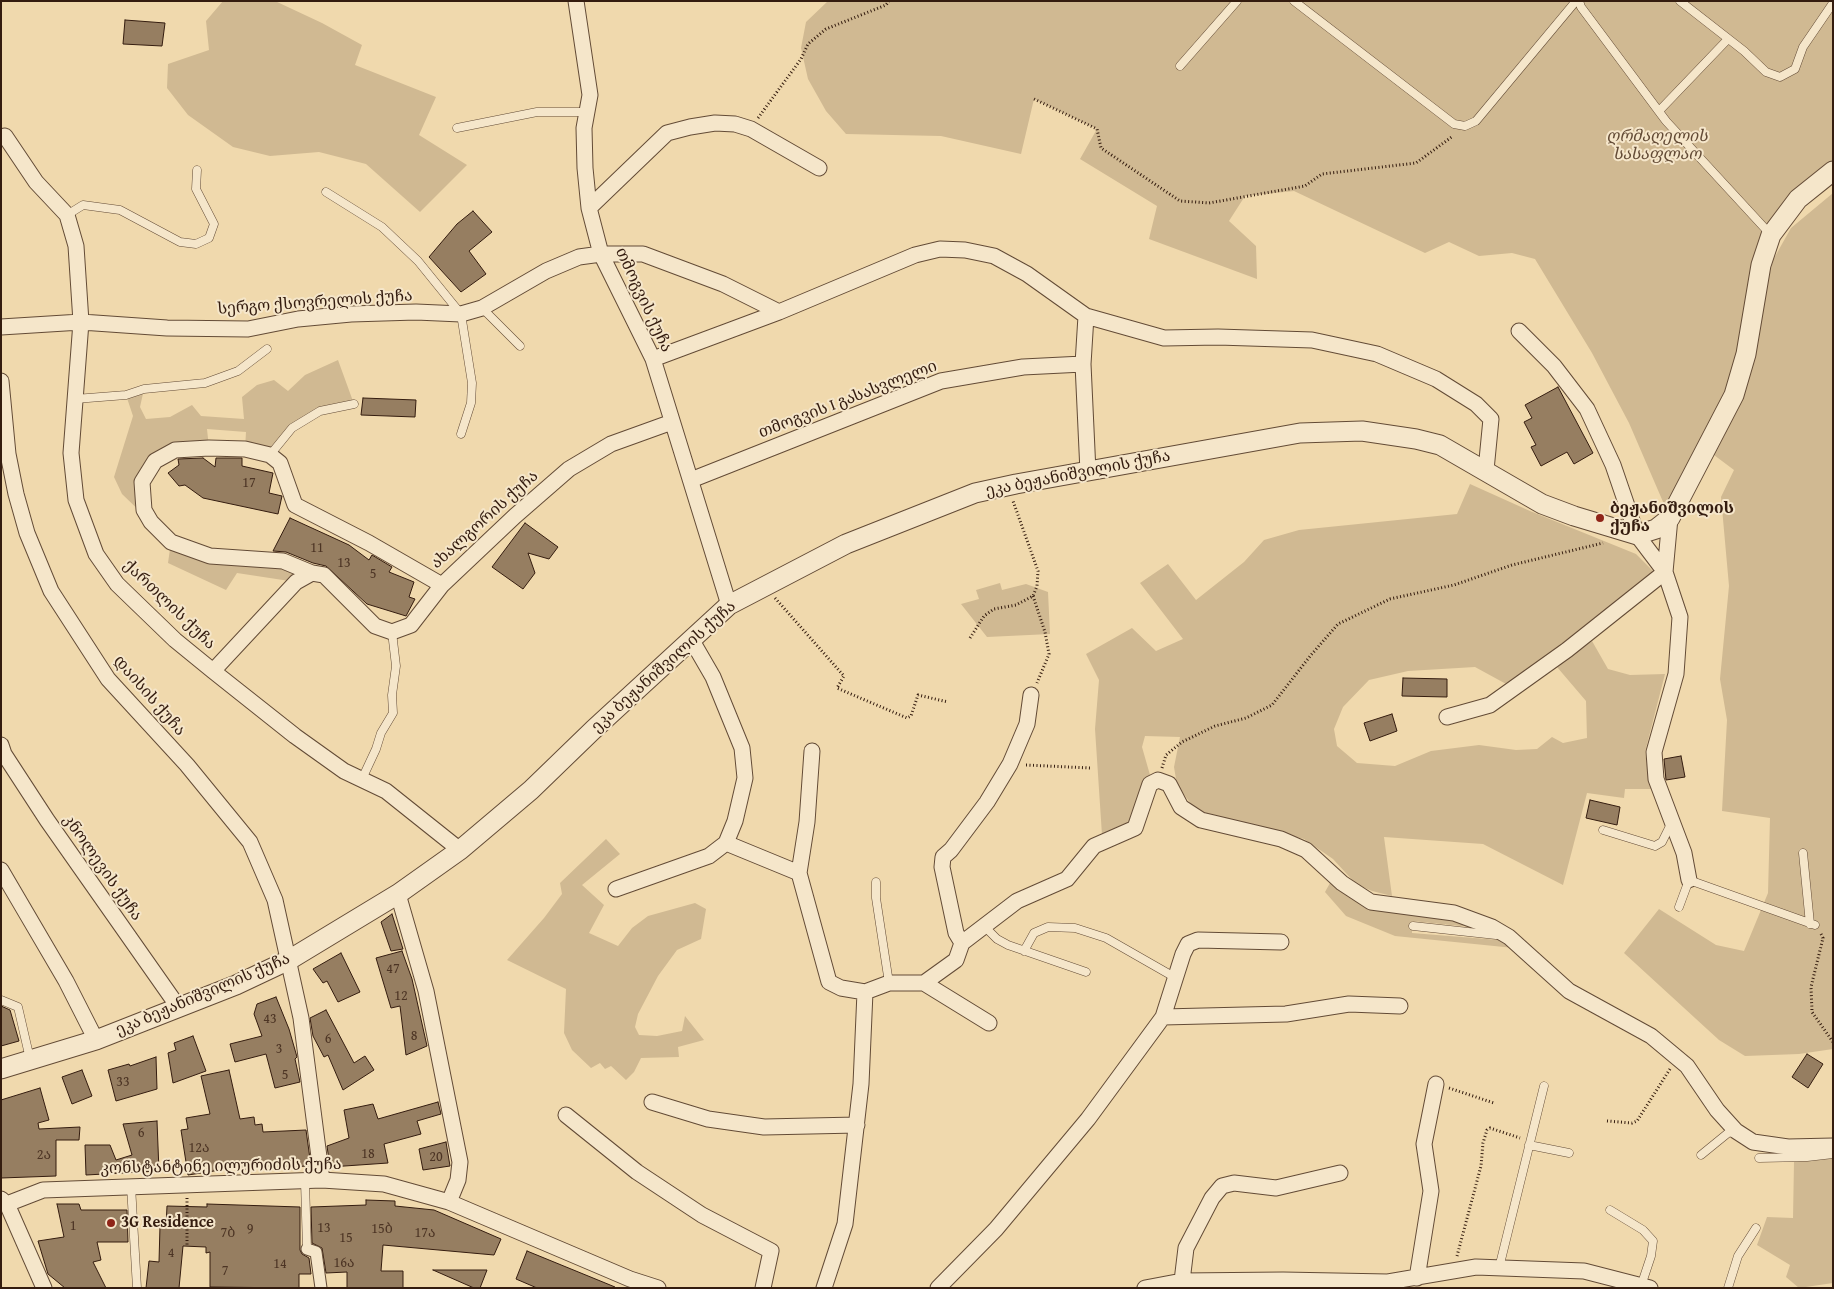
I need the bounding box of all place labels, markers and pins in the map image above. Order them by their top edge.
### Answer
place label: ბეჟანიშვილის ქუჩა [1610,499,1734,537]
marker: ბეჟანიშვილის ქუჩა [1594,512,1606,524]
place label: 3G Residence [121,1213,214,1233]
marker: 3G Residence [105,1217,117,1229]

